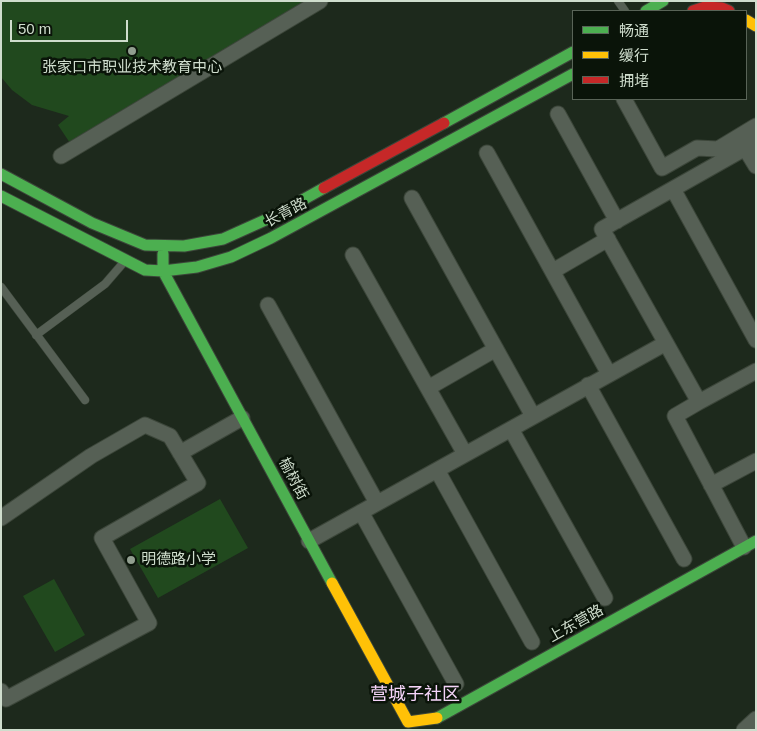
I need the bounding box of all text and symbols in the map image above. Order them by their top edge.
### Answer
scale bar [12,10,130,42]
legend [572,10,747,100]
text: 50 m [18,20,51,37]
text: 畅通 [619,22,649,39]
marker: 张家口市职业技术教育中心 [126,45,138,57]
text: 缓行 [619,47,649,64]
place label: 张家口市职业技术教育中心 [42,59,222,77]
text: 拥堵 [619,72,649,89]
street label: 长青路 [262,194,310,232]
street label: 榆树街 [274,455,312,503]
place label: 明德路小学 [141,551,216,569]
marker: 明德路小学 [125,554,137,566]
street label: 上东营路 [545,602,607,646]
district label: 营城子社区 [370,684,460,706]

